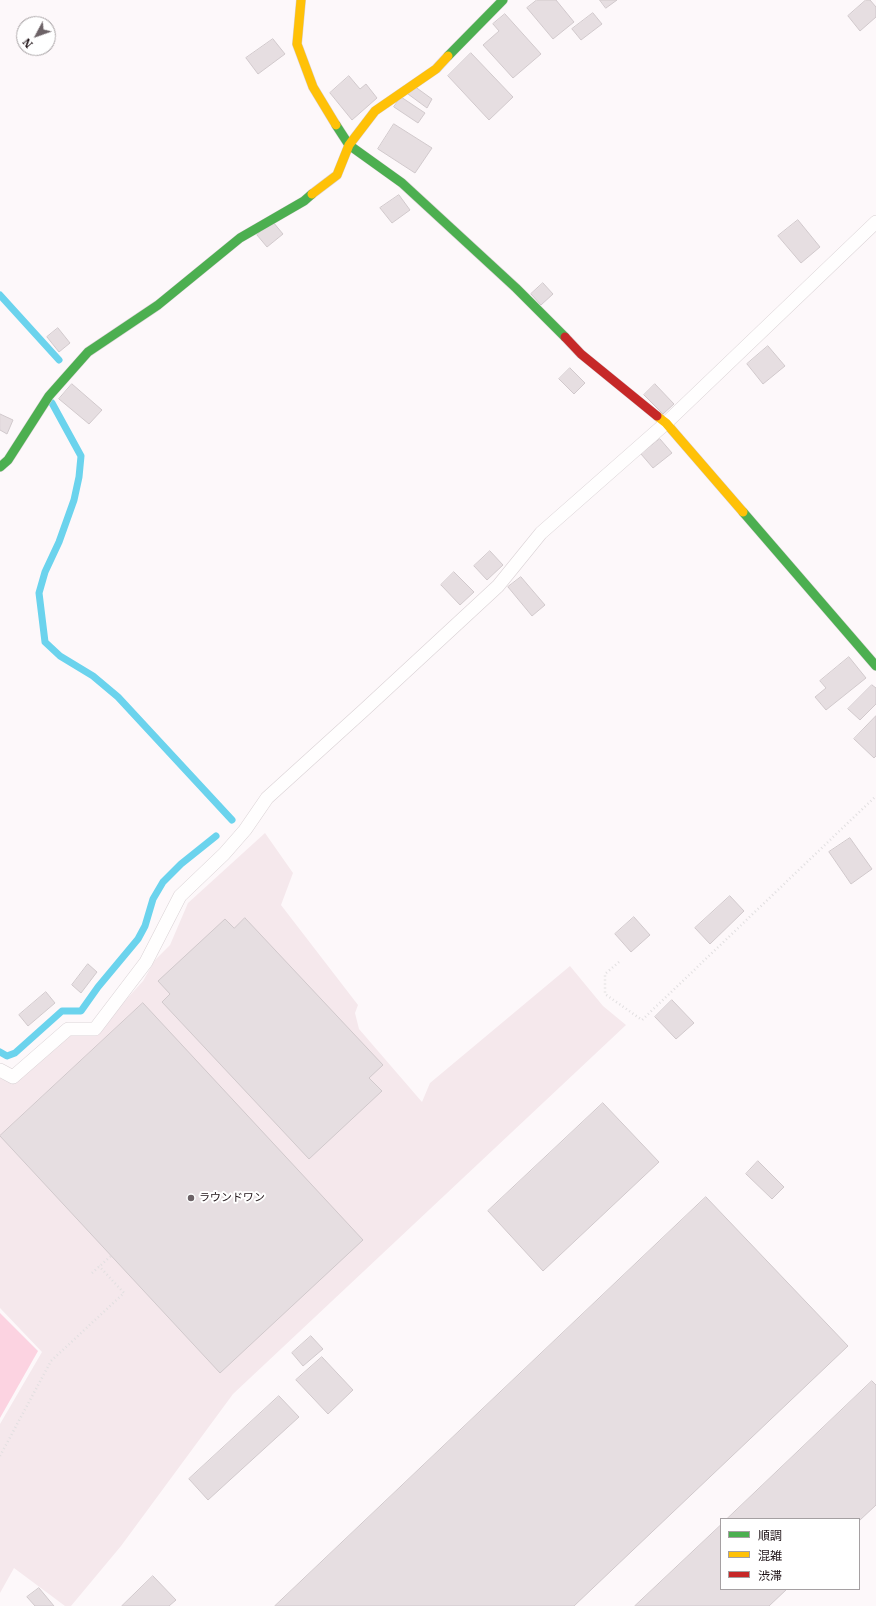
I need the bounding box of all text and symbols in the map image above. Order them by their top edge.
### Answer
north arrow [16,16,56,56]
text: N [20,35,36,51]
place label: ラウンドワン [199,1191,265,1205]
marker: ラウンドワン [186,1193,196,1203]
legend [720,1518,860,1590]
text: 順調 [758,1528,782,1543]
text: 混雑 [758,1548,782,1563]
text: 渋滞 [758,1568,782,1583]

